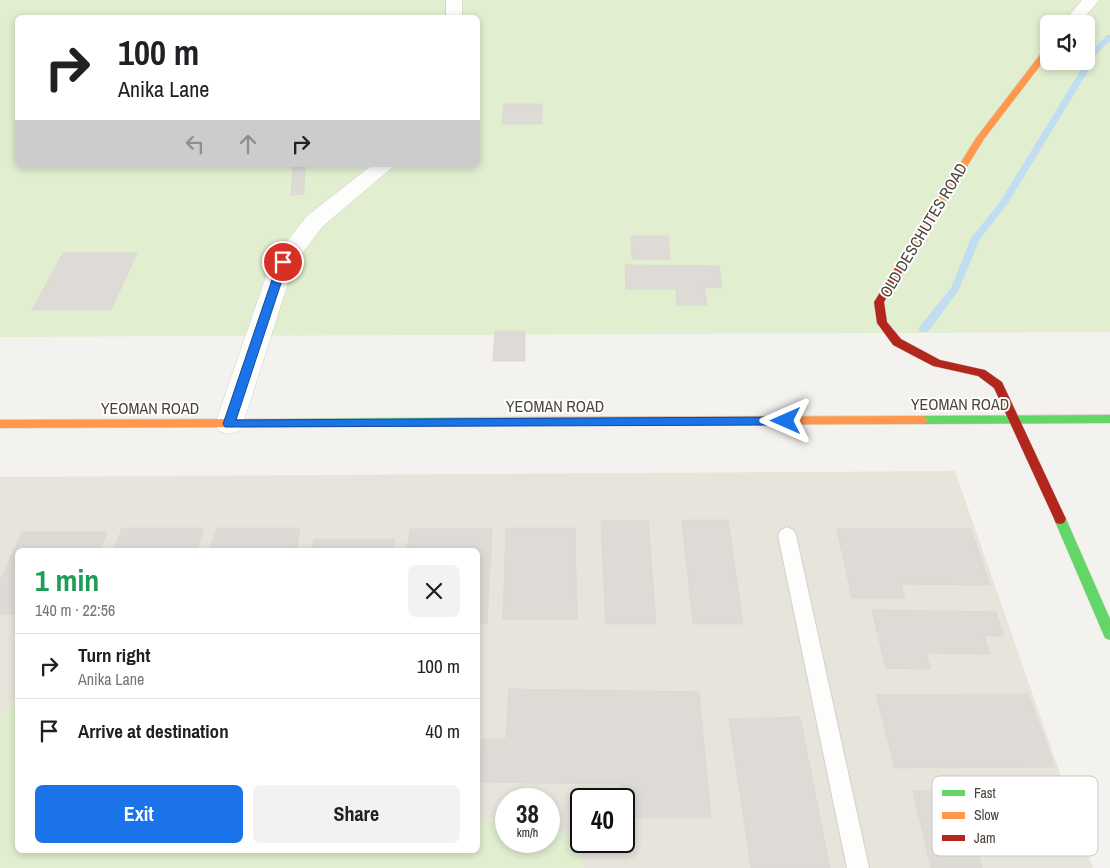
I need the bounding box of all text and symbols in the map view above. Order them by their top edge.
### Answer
map controls [1040,15,1095,70]
button: sound [1040,15,1095,70]
text: 100 m [118,29,199,76]
icon: right [35,35,100,100]
text: Anika Lane [118,74,209,104]
icon: left [181,130,209,158]
icon: ahead [234,130,262,158]
icon: right [287,130,315,158]
street label: OLD DESCHUTES ROAD [874,159,972,301]
pin [262,241,304,283]
icon: arrive [269,248,297,276]
street label: YEOMAN ROAD [911,393,1009,415]
position arrow [759,394,811,446]
street label: YEOMAN ROAD [506,395,604,417]
street label: YEOMAN ROAD [101,397,199,419]
text: 1 min [35,560,99,600]
button: close [408,565,460,617]
text: 140 m · 22:56 [35,599,115,621]
text: Turn right [78,642,150,668]
icon: right [35,652,63,680]
text: 100 m [417,653,460,679]
text: Anika Lane [78,668,144,690]
icon: arrive [35,717,63,745]
text: Arrive at destination [78,718,229,744]
text: 40 m [425,718,460,744]
legend [932,776,1098,856]
text: Fast [974,784,996,802]
button: Exit [35,785,243,843]
button: Share [253,785,460,843]
speed limit sign: 40 [570,788,635,853]
text: 38 [516,797,539,831]
text: Slow [974,806,1000,824]
text: km/h [517,825,538,841]
text: Jam [974,829,996,847]

